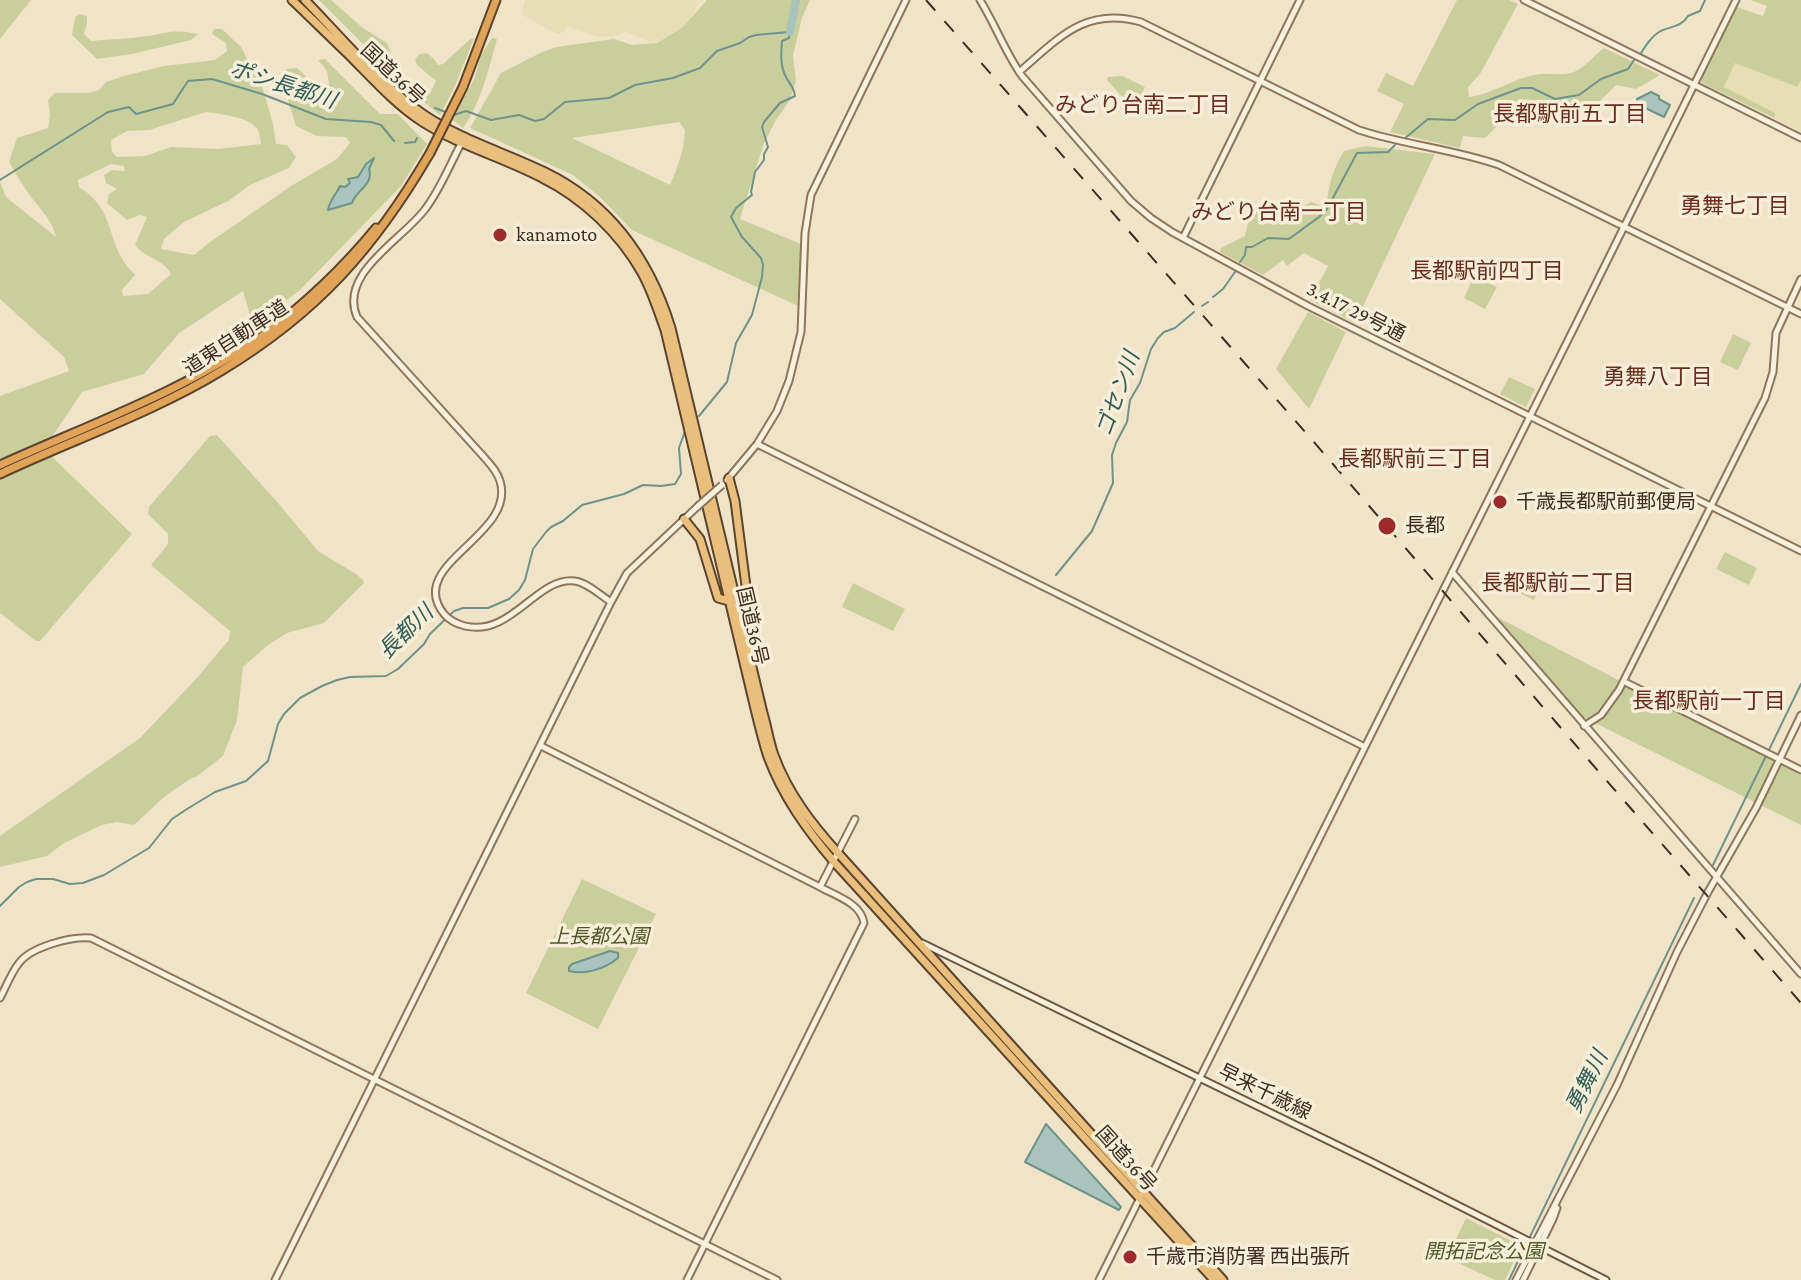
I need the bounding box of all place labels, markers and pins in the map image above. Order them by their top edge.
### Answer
place label: kanamoto [516,223,597,247]
marker: kanamoto [491,226,509,244]
place label: 千歳長都駅前郵便局 [1516,490,1696,514]
marker: 千歳長都駅前郵便局 [1491,493,1509,511]
place label: 長都 [1405,514,1445,538]
marker: 長都 [1376,515,1398,537]
place label: 千歳市消防署 西出張所 [1146,1245,1350,1269]
marker: 千歳市消防署 西出張所 [1121,1248,1139,1266]

